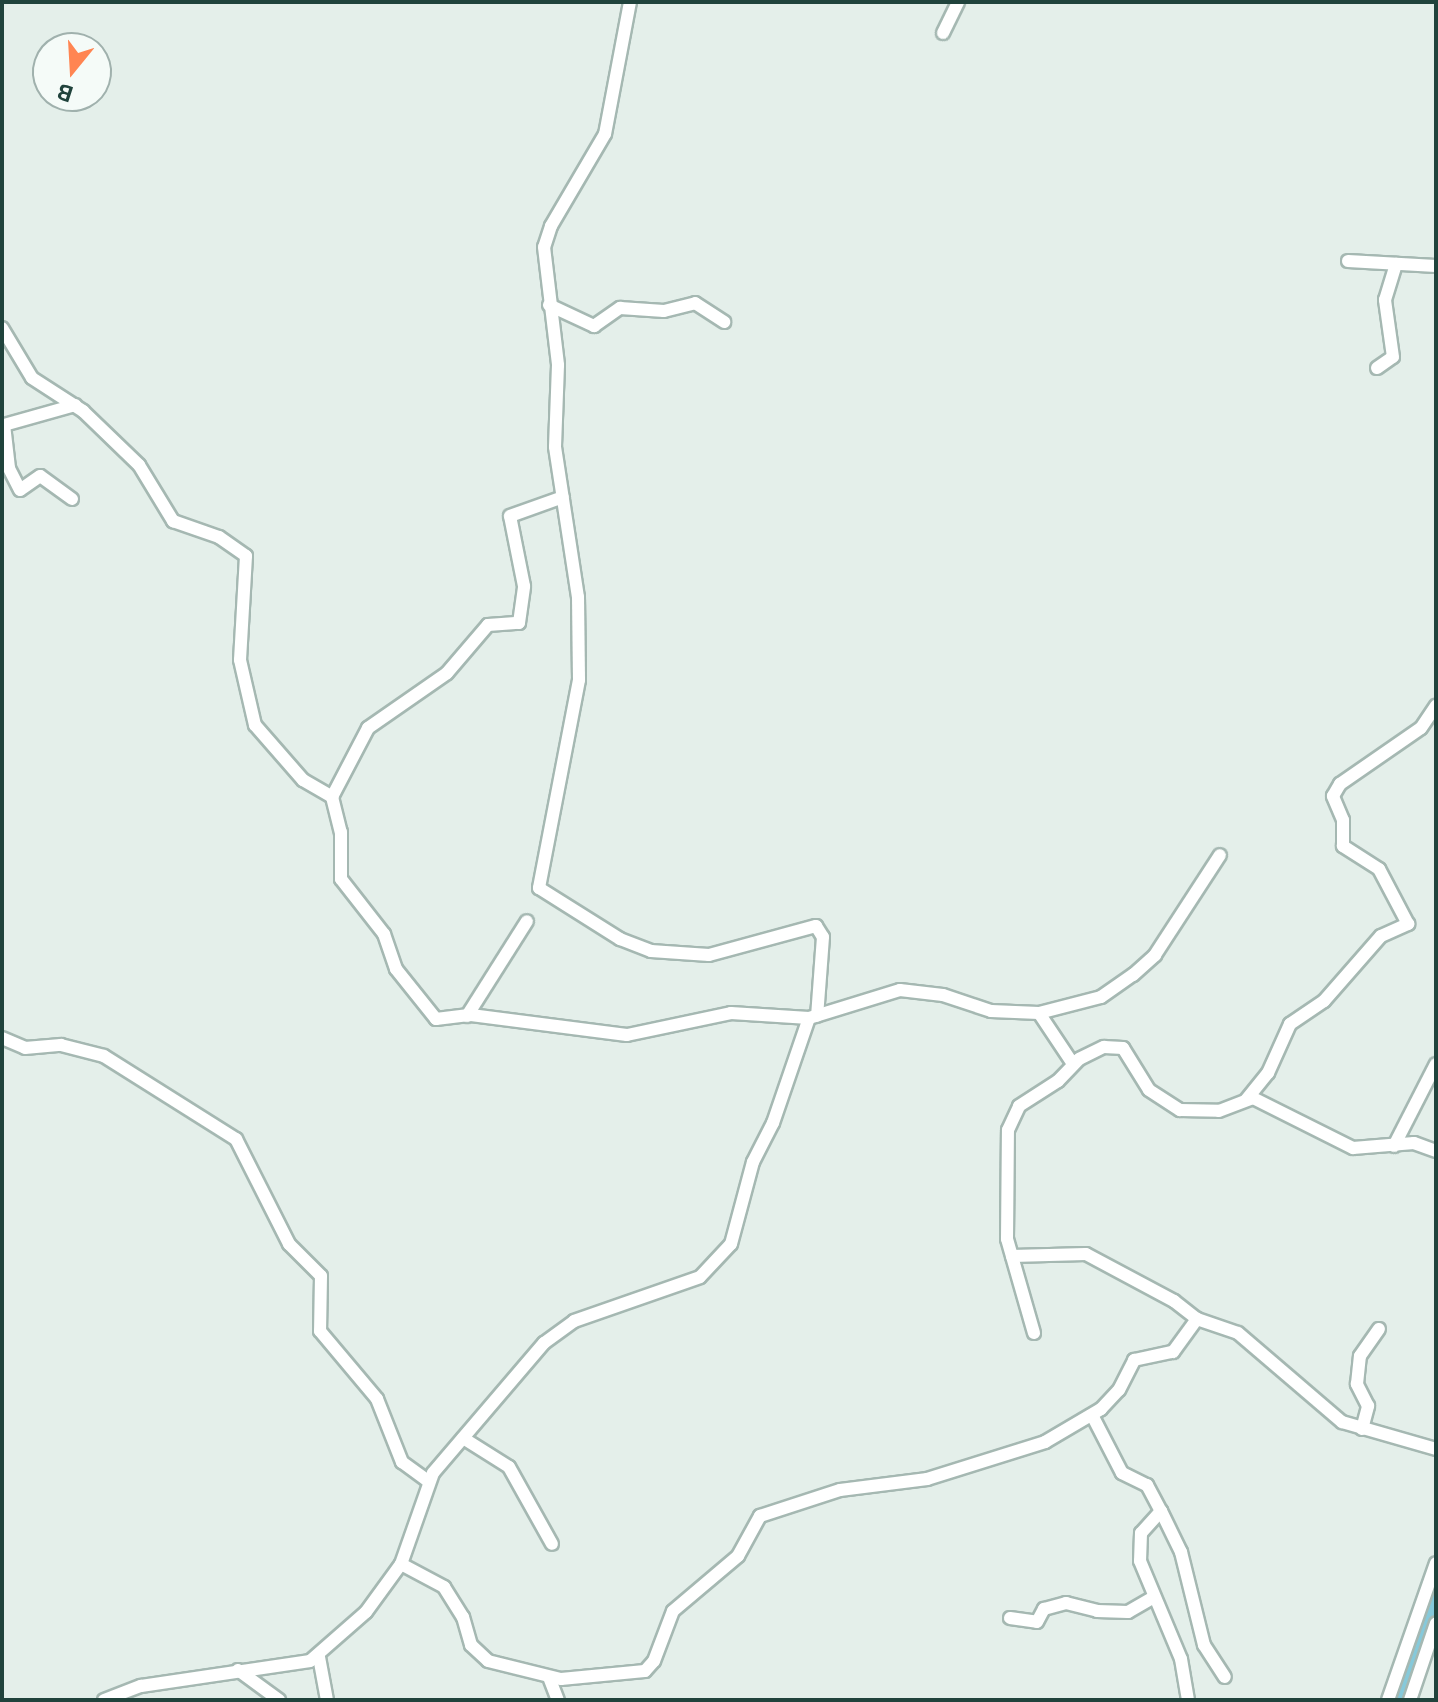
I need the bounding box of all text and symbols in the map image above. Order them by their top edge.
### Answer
north arrow [32,32,112,112]
text: B [54,78,76,108]

